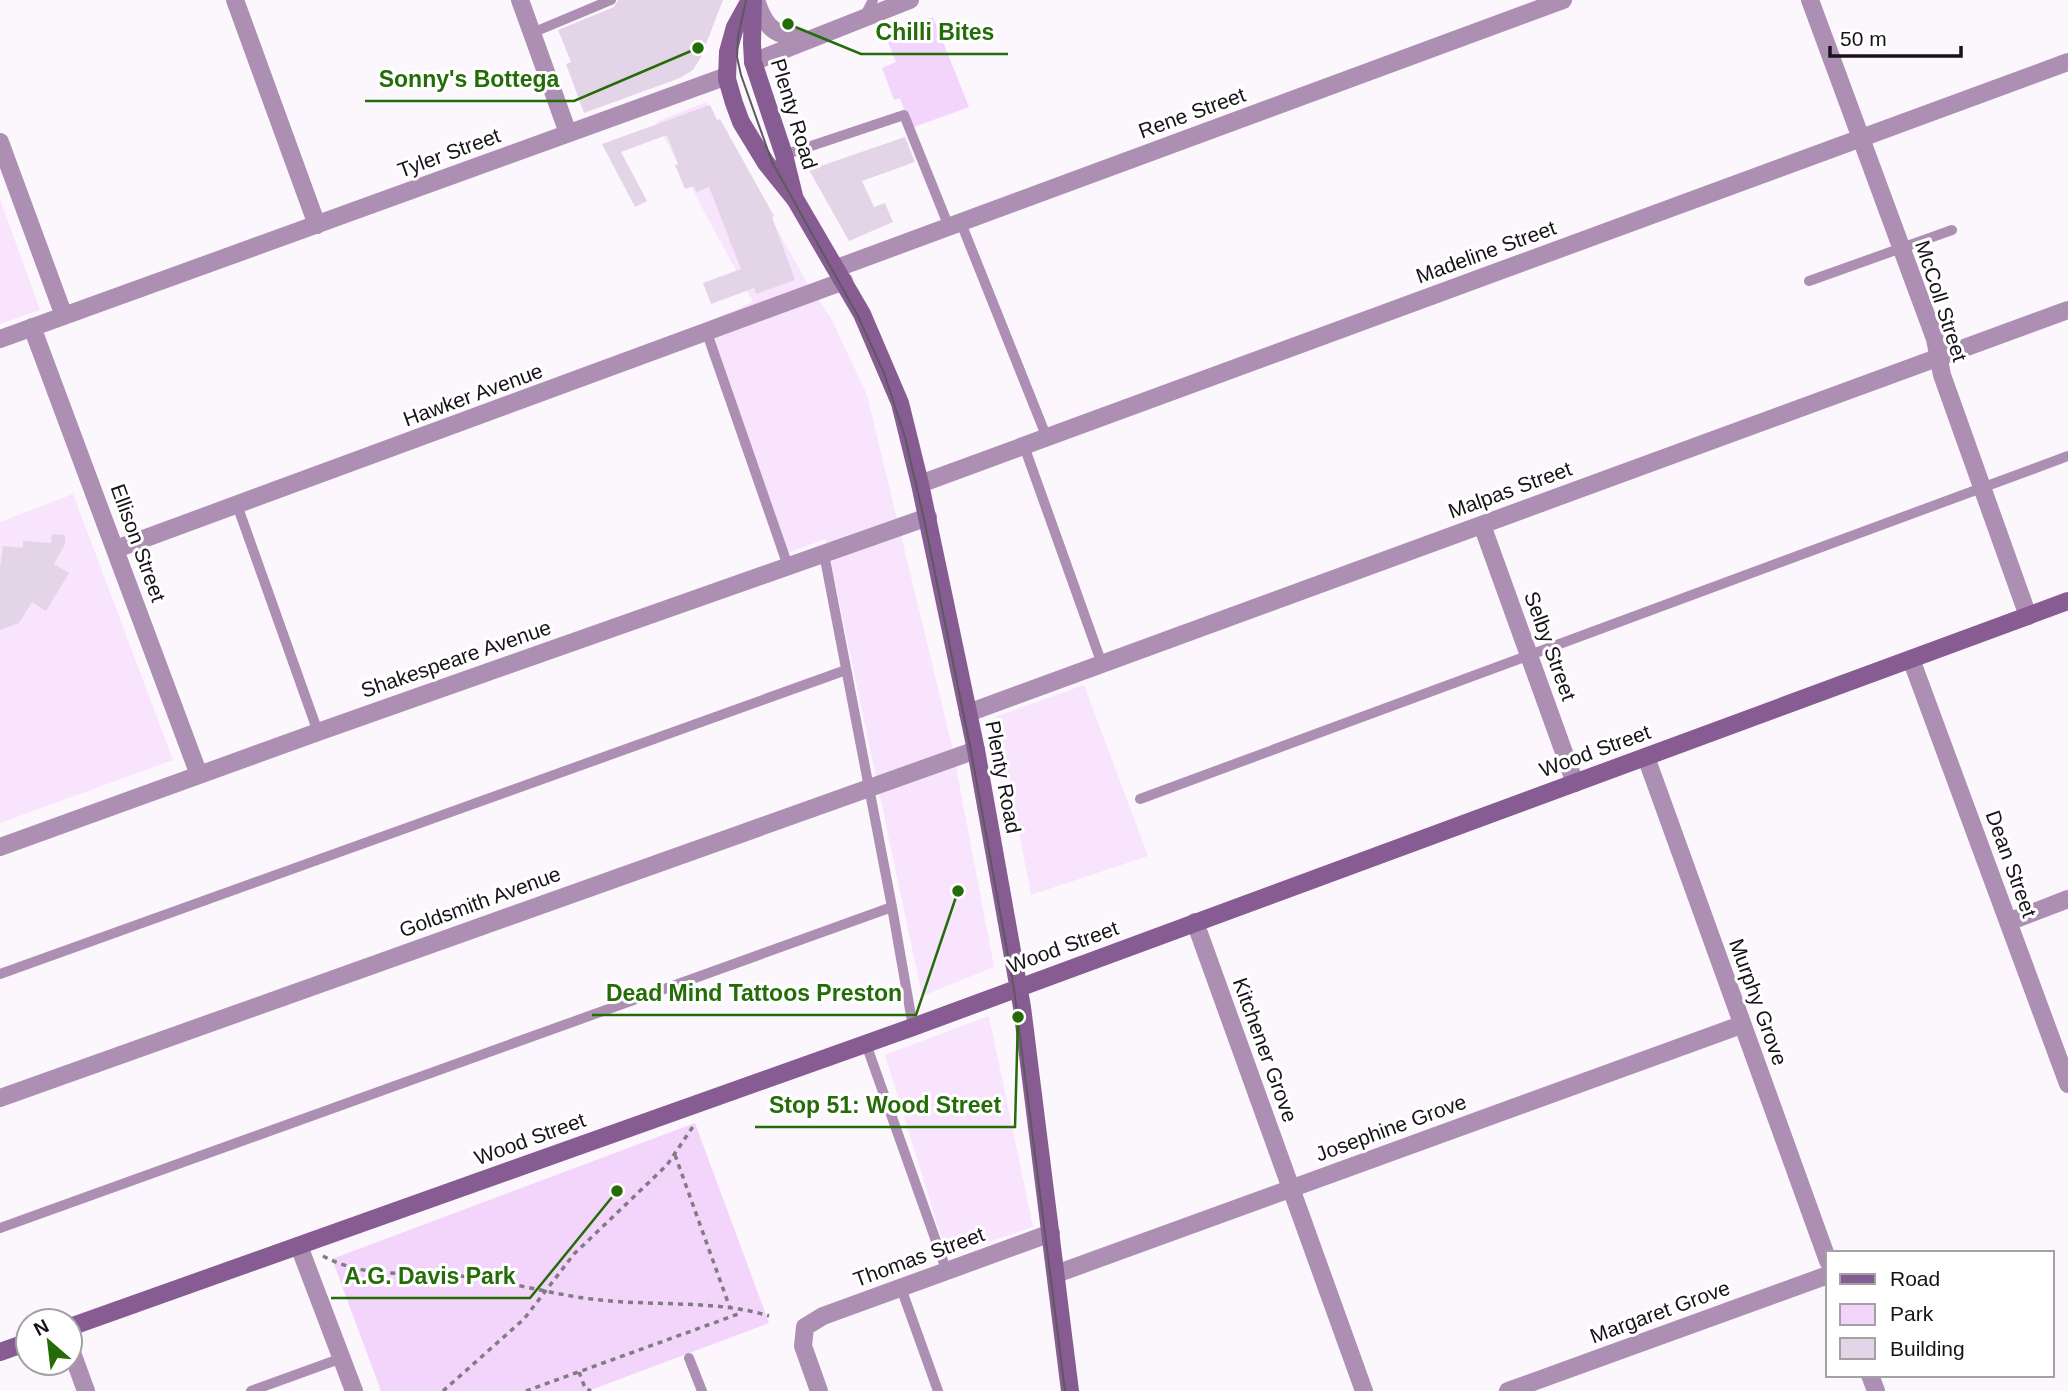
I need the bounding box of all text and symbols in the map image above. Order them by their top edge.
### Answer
callout: Chilli Bites [861,10,1008,54]
scale bar [1830,14,1961,58]
text: Chilli Bites [876,19,994,45]
text: 50 m [1840,27,1887,50]
street label: Plenty Road [767,56,822,172]
callout: Sonny's Bottega [365,57,574,101]
text: Sonny's Bottega [379,66,559,92]
street label: Rene Street [1135,83,1249,143]
street label: Tyler Street [394,123,503,182]
street label: Madeline Street [1413,216,1559,287]
street label: McColl Street [1911,237,1972,364]
street label: Hawker Avenue [400,359,546,430]
street label: Malpas Street [1445,457,1575,522]
street label: Ellison Street [107,481,170,605]
street label: Selby Street [1520,588,1581,704]
street label: Shakespeare Avenue [358,615,554,702]
street label: Plenty Road [981,719,1026,835]
street label: Wood Street [1536,720,1654,781]
street label: Dean Street [1981,807,2041,921]
street label: Goldsmith Avenue [396,862,564,941]
street label: Wood Street [1004,916,1122,977]
street label: Murphy Grove [1725,935,1792,1068]
callout: Dead Mind Tattoos Preston [592,971,916,1015]
street label: Kitchener Grove [1229,975,1302,1125]
text: Dead Mind Tattoos Preston [606,980,902,1006]
callout: Stop 51: Wood Street [755,1083,1015,1127]
street label: Josephine Grove [1312,1090,1469,1165]
text: Stop 51: Wood Street [769,1092,1001,1118]
street label: Wood Street [471,1108,589,1169]
street label: Thomas Street [850,1222,988,1291]
legend [1826,1251,2054,1377]
callout: A.G. Davis Park [331,1254,530,1298]
text: A.G. Davis Park [344,1263,516,1289]
text: Road [1890,1267,1940,1290]
street label: Margaret Grove [1587,1276,1733,1347]
text: Park [1890,1302,1934,1325]
north arrow [14,1307,84,1377]
text: N [30,1315,52,1340]
text: Building [1890,1337,1965,1360]

